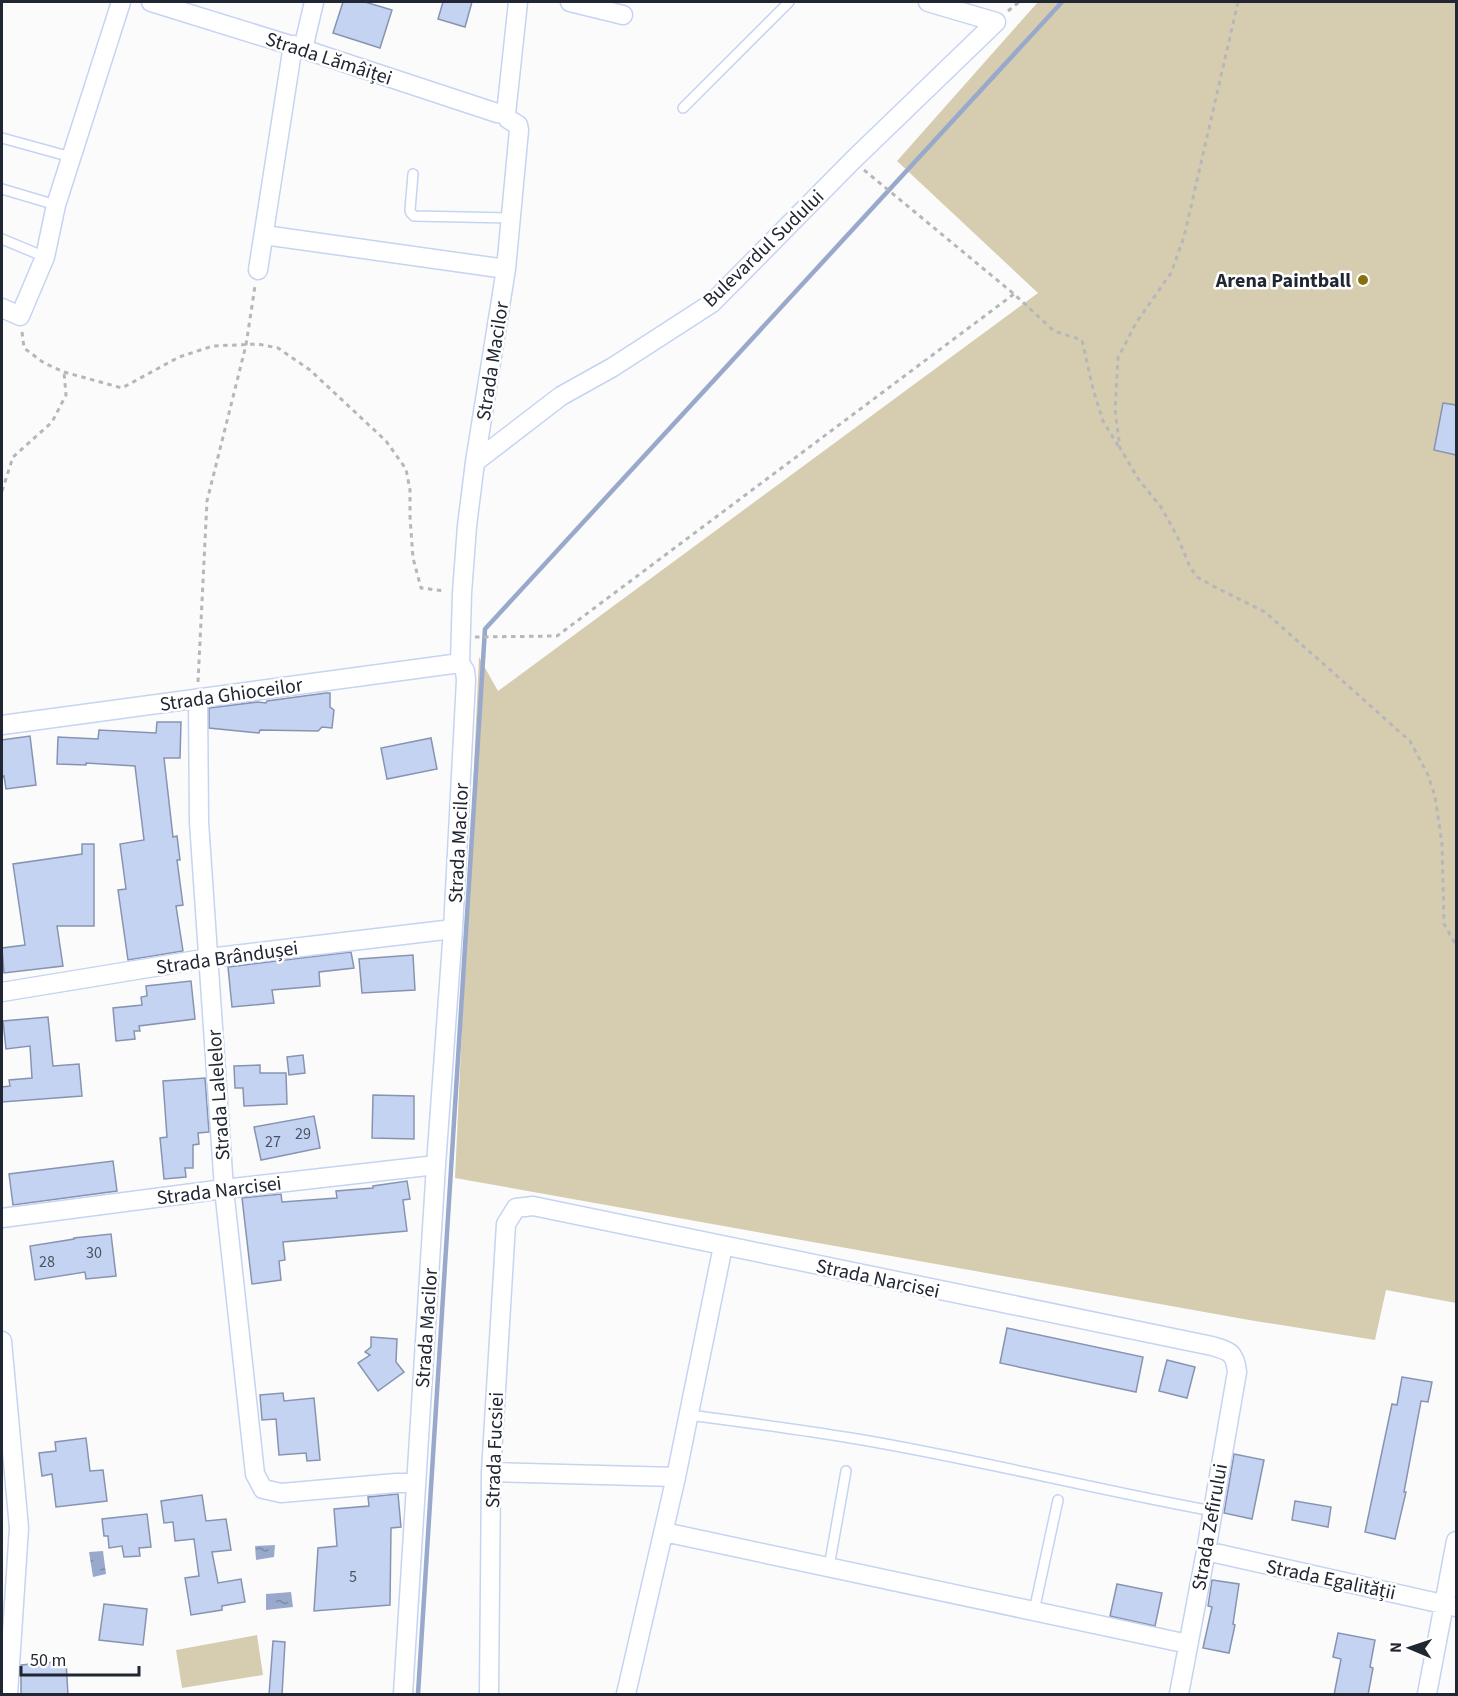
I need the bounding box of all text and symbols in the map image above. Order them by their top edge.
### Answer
street label: Strada Lămâiței [262,25,396,93]
street label: Bulevardul Sudului [697,183,831,314]
place label: Arena Paintball [1215,267,1351,295]
marker: Arena Paintball [1356,273,1370,287]
street label: Strada Macilor [470,300,516,423]
street label: Strada Ghioceilor [158,671,304,719]
street label: Strada Macilor [442,782,476,904]
street label: Strada Brândușei [154,934,300,982]
street label: Strada Lalelelor [200,1028,238,1161]
house number: 29 [295,1123,311,1145]
house number: 27 [265,1131,281,1153]
street label: Strada Narcisei [155,1169,283,1213]
house number: 30 [86,1242,102,1264]
house number: 28 [39,1251,55,1273]
street label: Strada Narcisei [813,1252,942,1306]
street label: Strada Macilor [409,1267,445,1389]
street label: Strada Fucsiei [479,1391,511,1509]
street label: Strada Zefirului [1185,1462,1235,1593]
street label: Strada Egalității [1263,1553,1398,1607]
house number: 5 [349,1566,357,1588]
north arrow [1380,1618,1440,1678]
scale bar [21,1639,140,1677]
text: N [1385,1642,1407,1653]
text: 50 m [30,1648,66,1673]

